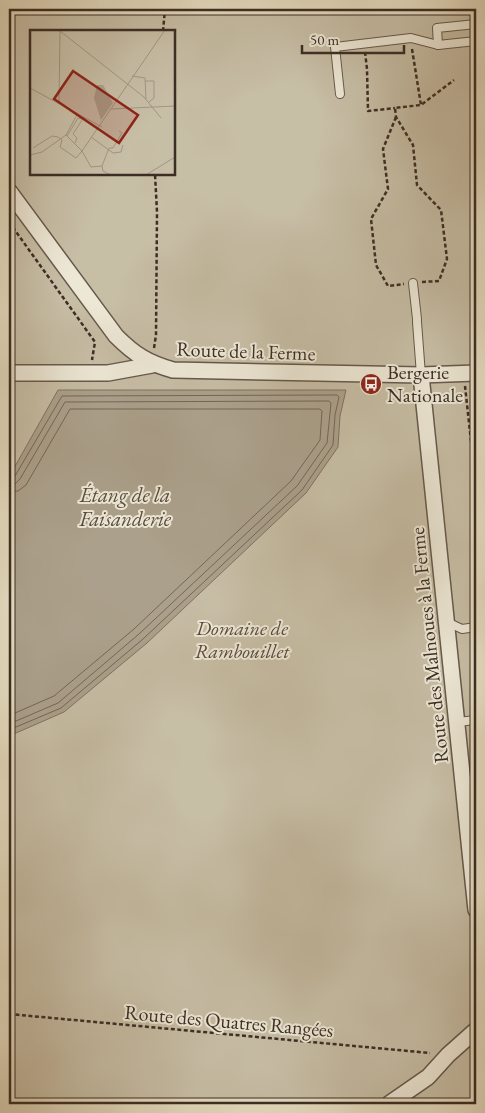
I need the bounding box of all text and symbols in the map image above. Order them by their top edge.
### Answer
scale bar [302,22,405,54]
inset map [30,30,175,175]
text: 50 m [310,30,339,49]
street label: Route de la Ferme [176,336,316,366]
place label: Bergerie Nationale [387,359,463,408]
bus stop icon: Bergerie Nationale [359,372,383,396]
water label: Étang de la Faisanderie [78,481,172,532]
street label: Route des Malnoues à la Ferme [404,526,454,764]
park label: Domaine de Rambouillet [195,615,290,664]
street label: Route des Quatres Rangées [124,999,334,1043]

